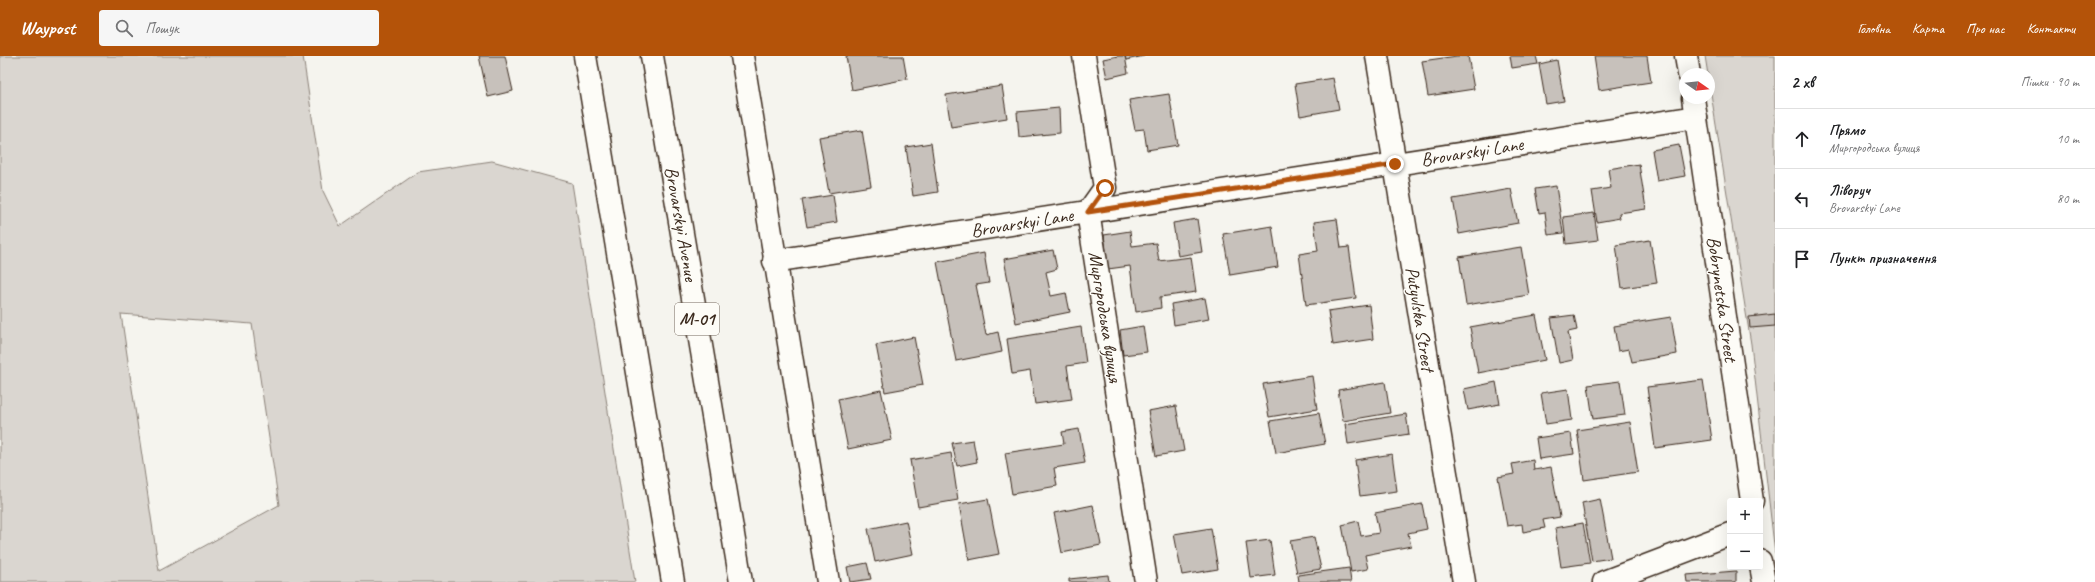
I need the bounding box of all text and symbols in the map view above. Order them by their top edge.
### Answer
search box [99,10,379,46]
text: Waypost [20,16,75,40]
icon: search [113,17,135,39]
text: Пошук [145,19,179,38]
text: Головна [1857,20,1890,37]
text: Карта [1912,20,1944,37]
text: Про нас [1966,20,2005,37]
text: Контакти [2027,20,2075,37]
north arrow [1679,68,1715,104]
text: 2 хв [1791,72,1814,93]
text: Пішки · 90 m [2021,74,2079,90]
text: Прямо [1829,121,1865,140]
icon: ahead [1791,128,1813,150]
text: 10 m [2057,131,2079,147]
street label: Brovarskyi Lane [1419,132,1527,172]
text: Миргородська вулиця [1829,140,1920,156]
route end [1386,155,1404,173]
street label: Brovarskyi Avenue [659,165,703,285]
route start [1096,179,1114,197]
text: Ліворуч [1829,181,1870,200]
icon: left [1791,188,1813,210]
text: 80 m [2057,191,2079,207]
text: Brovarskyi Lane [1829,200,1900,216]
street label: Brovarskyi Lane [969,203,1077,243]
street label: Bobrynetska Street [1701,235,1743,365]
icon: arrive [1791,248,1813,270]
text: Пункт призначення [1829,249,1936,268]
street label: Миргородська вулиця [1083,250,1127,385]
street label: Putyvlska Street [1400,265,1441,376]
road number: М-01 [675,303,719,335]
map controls [1727,498,1763,570]
button: + [1727,498,1763,534]
button: − [1727,534,1763,570]

